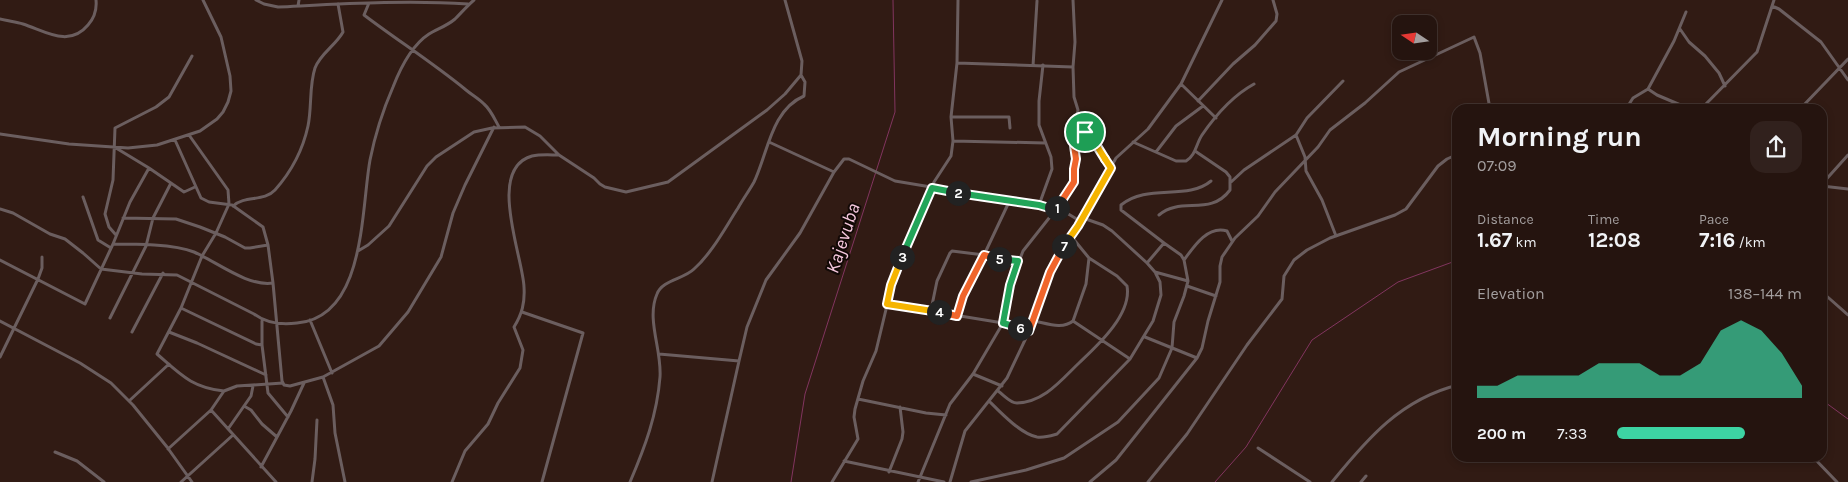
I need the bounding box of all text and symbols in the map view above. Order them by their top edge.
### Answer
north arrow [1392,15,1438,60]
map controls [1392,15,1437,60]
pin [1064,111,1106,153]
icon: arrive [1071,118,1099,146]
text: Morning run [1477,120,1642,153]
button: share [1750,121,1802,173]
text: 07:09 [1477,156,1516,175]
pin: 2 [946,180,970,206]
text: 2 [954,185,963,202]
pin: 1 [1044,196,1070,220]
water label: Kajevuba [821,200,865,276]
text: 1 [1055,200,1060,217]
text: Distance [1477,211,1534,228]
text: Time [1588,211,1619,228]
text: Pace [1699,211,1729,228]
text: 1.67 [1477,228,1512,252]
text: 12:08 [1588,228,1641,252]
text: 7:16 [1699,228,1735,252]
pin: 7 [1052,234,1076,258]
text: km [1512,234,1537,251]
text: /km [1735,234,1766,251]
text: 7 [1061,238,1068,255]
pin: 3 [890,244,914,270]
pin: 5 [986,246,1012,272]
text: 3 [898,249,907,266]
text: 5 [995,251,1004,268]
text: Elevation [1477,284,1545,303]
text: 138–144 m [1728,284,1802,303]
pin: 4 [926,300,952,324]
text: 4 [935,304,944,321]
pin: 6 [1008,316,1032,340]
text: 6 [1016,320,1025,337]
text: 200 m [1477,424,1526,443]
text: 7:33 [1557,424,1587,443]

